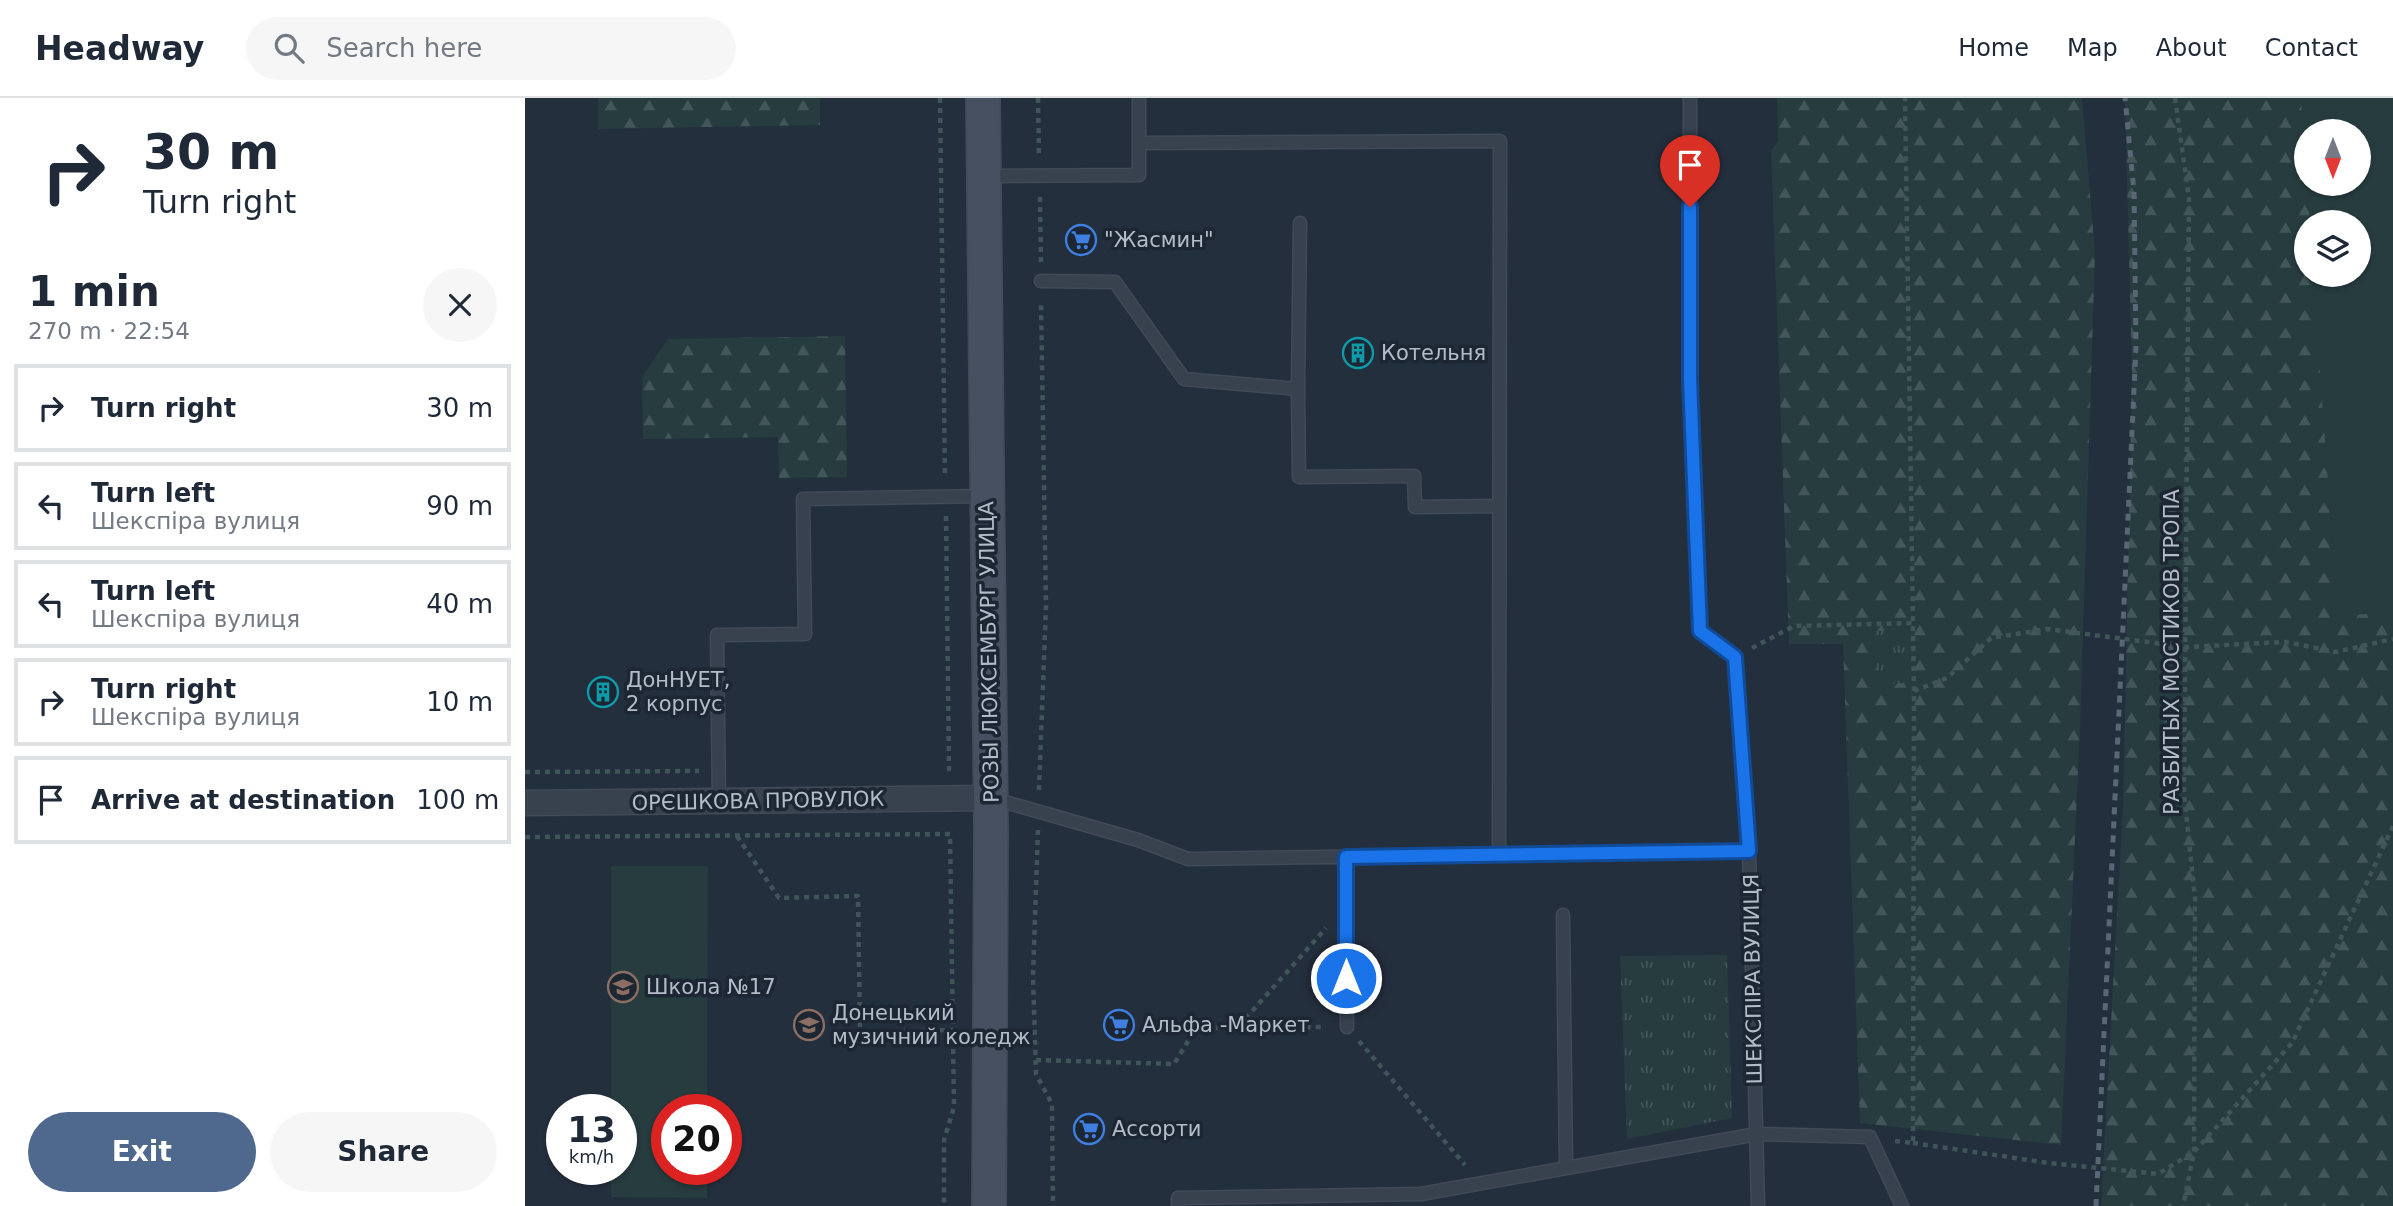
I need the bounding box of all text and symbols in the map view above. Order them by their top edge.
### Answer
search box [246,17,736,80]
text: Headway [35,29,204,68]
icon: search [270,29,308,67]
text: Search here [326,33,482,63]
text: Home [1958,34,2029,62]
text: Map [2067,34,2118,62]
text: About [2156,34,2227,62]
text: Contact [2265,34,2358,62]
north arrow [2294,119,2371,196]
map controls [2294,119,2371,287]
text: 30 m [143,124,279,181]
icon: right [28,126,119,217]
pin [1660,135,1720,207]
icon: arrive [1671,146,1709,184]
text: Turn right [143,183,296,221]
button: layers [2294,210,2371,287]
supermarket icon: "Жасмин" [1064,223,1098,257]
place label: "Жасмин" [1104,228,1214,252]
text: 1 min [28,267,160,316]
button: close [423,268,497,342]
text: 270 m · 22:54 [28,318,190,344]
building icon: Котельня [1341,336,1375,370]
place label: Котельня [1381,341,1486,365]
icon: right [32,389,70,427]
text: Turn right [91,393,236,423]
text: 30 m [426,393,493,423]
text: Turn left [91,478,215,508]
icon: left [32,487,70,525]
street label: РАЗБИТЫХ МОСТИКОВ ТРОПА [2160,489,2184,815]
text: 90 m [426,491,493,521]
street label: РОЗЫ ЛЮКСЕМБУРГ УЛИЦА [974,500,1004,803]
text: Шекспіра вулиця [91,508,300,534]
text: Turn left [91,576,215,606]
icon: left [32,585,70,623]
text: 40 m [426,589,493,619]
text: Шекспіра вулиця [91,606,300,632]
place label: ДонНУЕТ, 2 корпус [626,668,730,716]
text: Turn right [91,674,236,704]
building icon: ДонНУЕТ, 2 корпус [586,675,620,709]
icon: right [32,683,70,721]
text: 10 m [426,687,493,717]
text: Шекспіра вулиця [91,704,300,730]
icon: arrive [32,781,70,819]
text: Arrive at destination [91,785,395,815]
text: 100 m [416,785,499,815]
street label: ОРЄШКОВА ПРОВУЛОК [631,787,885,815]
street label: ШЕКСПІРА ВУЛИЦЯ [1739,874,1767,1084]
position arrow [1309,941,1383,1015]
school or university icon: Школа №17 [606,970,640,1004]
place label: Школа №17 [646,975,776,999]
place label: Донецький музичний коледж [832,1001,1031,1049]
school or university icon: Донецький музичний коледж [792,1008,826,1042]
supermarket icon: Альфа -Маркет [1102,1008,1136,1042]
place label: Альфа -Маркет [1142,1013,1309,1037]
speed limit sign: 20 [651,1094,742,1185]
text: 13 [567,1110,616,1150]
button: Exit [28,1112,256,1192]
button: Share [270,1112,497,1192]
supermarket icon: Ассорти [1072,1112,1106,1146]
place label: Ассорти [1112,1117,1202,1141]
text: km/h [569,1146,614,1167]

